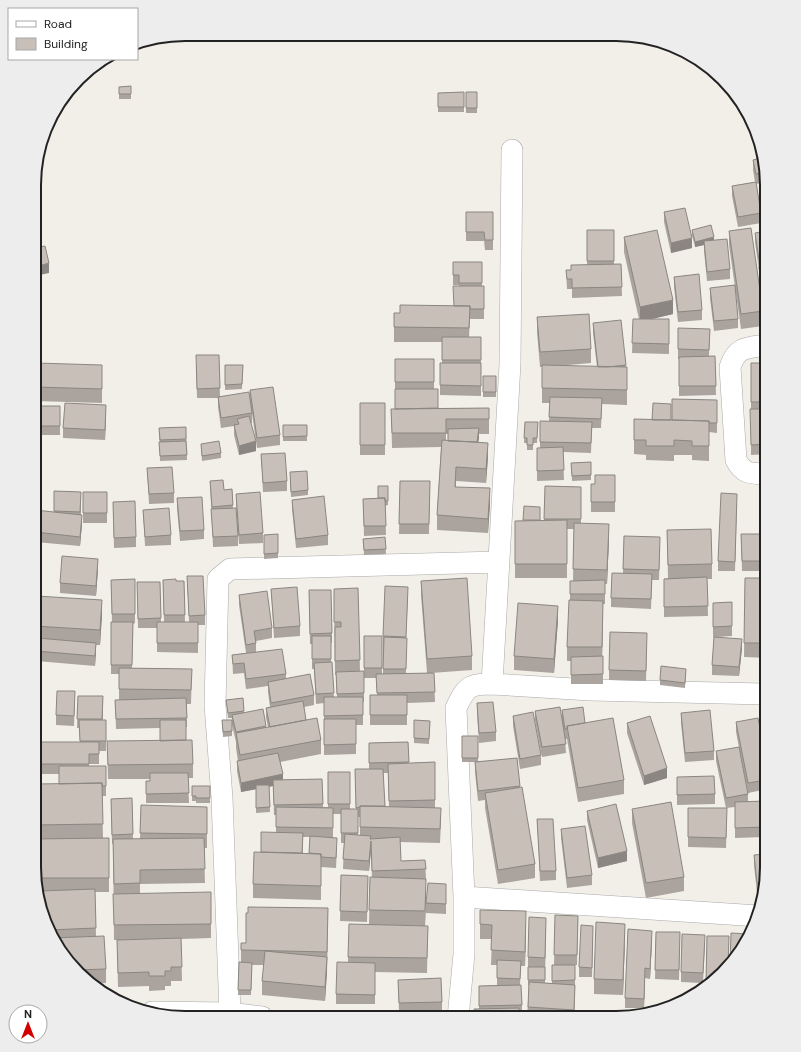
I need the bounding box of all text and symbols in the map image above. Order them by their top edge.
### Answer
legend [8,8,138,60]
text: Road [44,16,72,32]
text: Building [44,36,88,52]
north arrow [8,1004,48,1044]
text: N [24,1007,32,1021]

